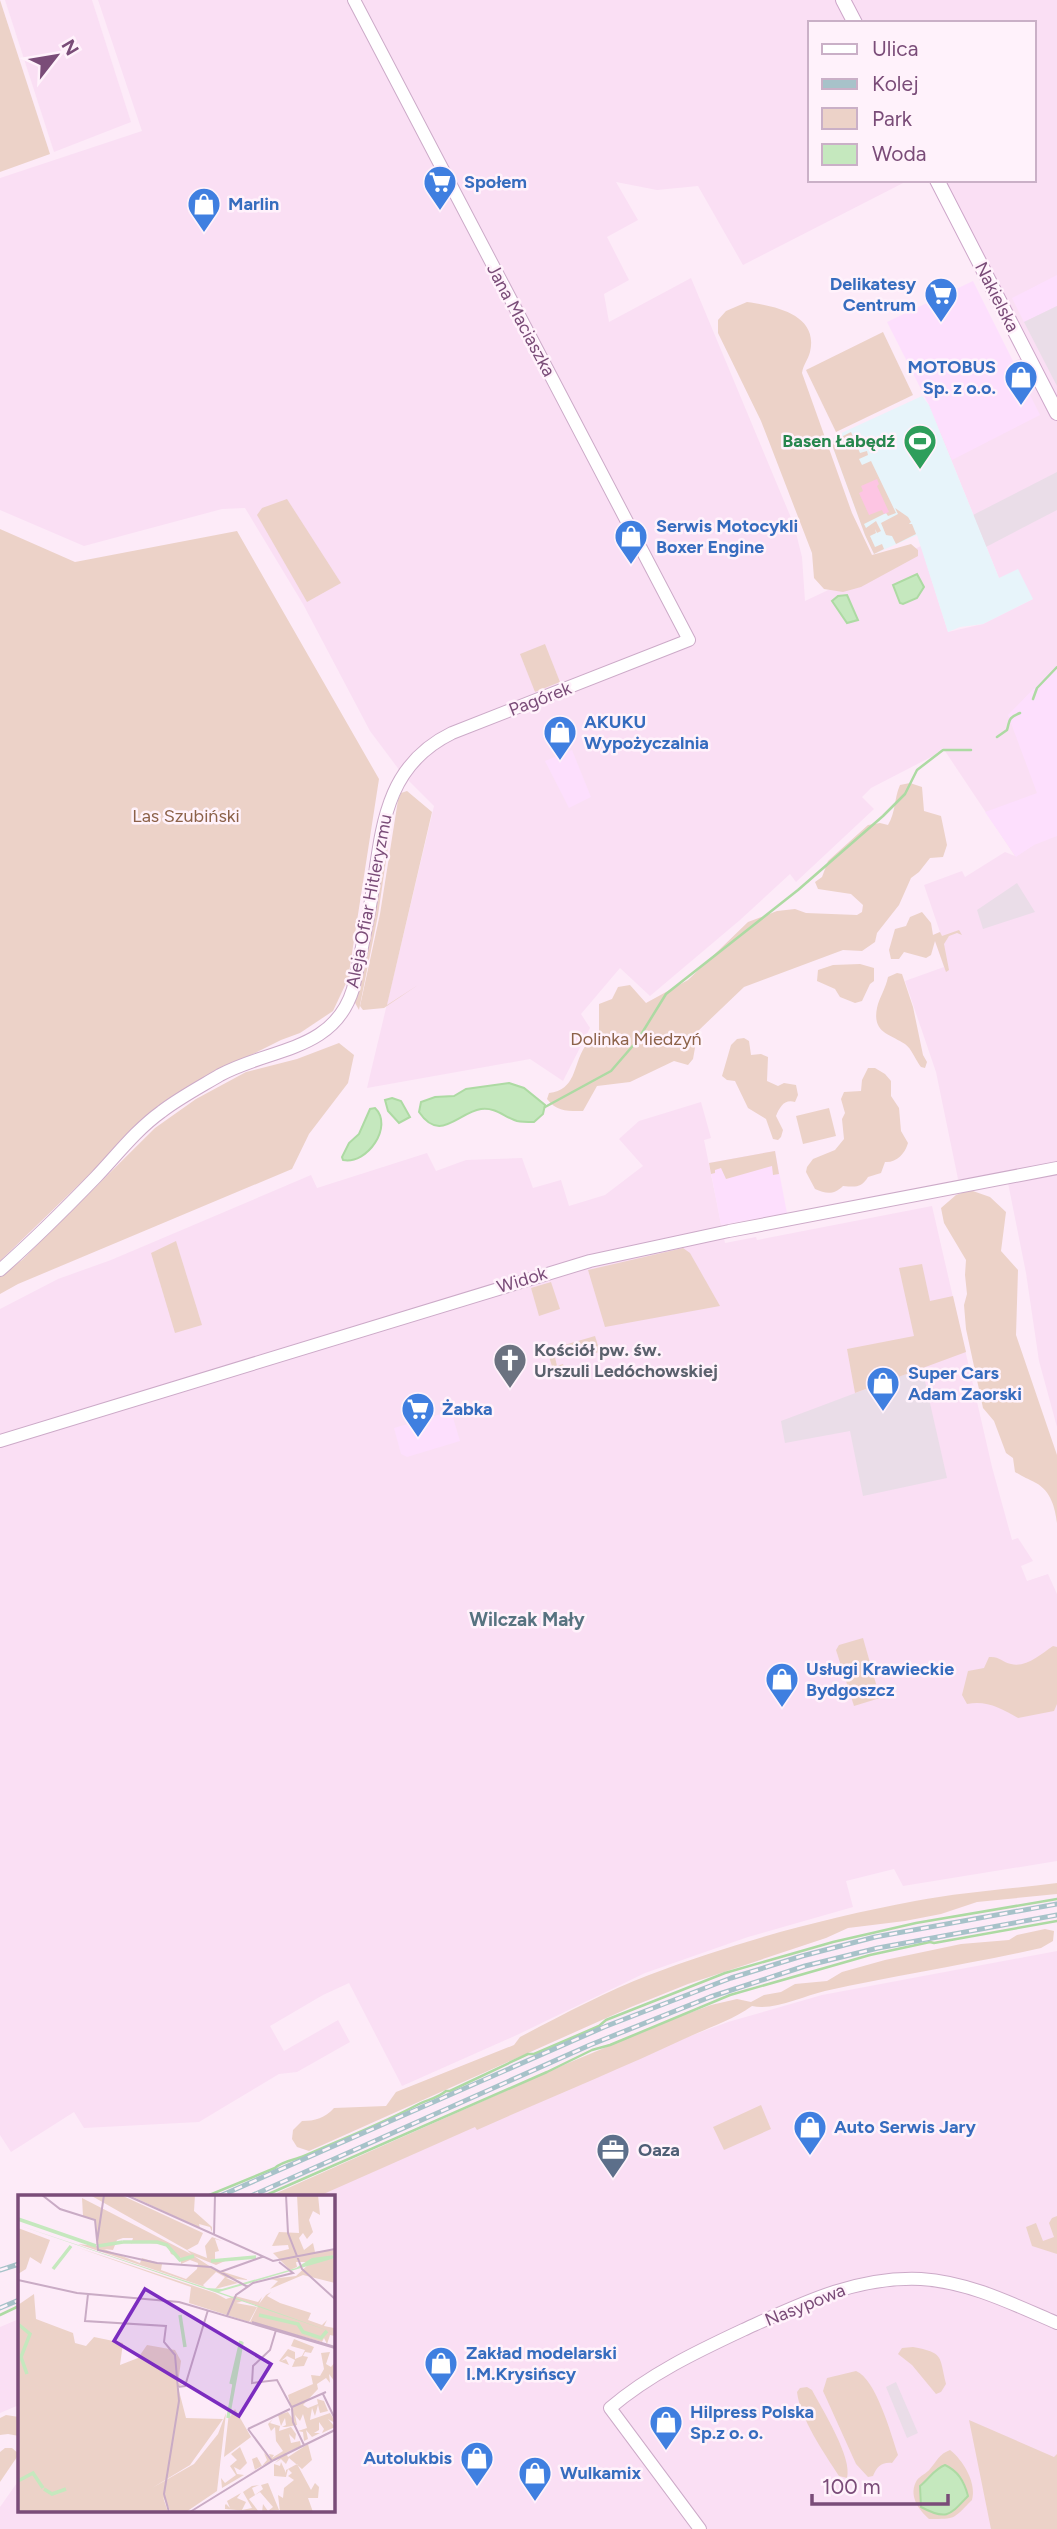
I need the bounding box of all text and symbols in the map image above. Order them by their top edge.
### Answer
north arrow [21,21,91,91]
legend [808,21,1036,182]
text: N [57,35,84,60]
text: Ulica [872,36,918,61]
text: Kolej [872,71,919,96]
text: Park [872,106,913,131]
text: Woda [872,141,927,166]
supermarket icon: Społem [421,163,459,212]
place label: Społem [464,171,527,193]
shop icon: Marlin [185,185,223,234]
place label: Marlin [228,193,279,215]
street label: Nakielska [970,258,1024,336]
street label: Jana Maciaszka [482,260,560,380]
place label: Delikatesy Centrum [830,273,917,316]
supermarket icon: Delikatesy Centrum [922,275,960,324]
place label: MOTOBUS Sp. z o.o. [907,356,996,399]
shop icon: MOTOBUS Sp. z o.o. [1002,358,1040,407]
sports icon: Basen Łabędź [901,422,939,471]
place label: Basen Łabędź [782,430,895,452]
place label: Serwis Motocykli Boxer Engine [656,515,798,558]
shop icon: Serwis Motocykli Boxer Engine [612,517,650,566]
street label: Pagórek [506,677,575,721]
place label: AKUKU Wypożyczalnia [584,711,709,754]
shop icon: AKUKU Wypożyczalnia [541,713,579,762]
park label: Las Szubiński [132,805,240,827]
street label: Aleja Ofiar Hitleryzmu [341,812,397,990]
park label: Dolinka Miedzyń [570,1028,702,1050]
street label: Widok [494,1262,550,1298]
place label: Kościół pw. św. Urszuli Ledóchowskiej [534,1339,718,1382]
church icon: Kościół pw. św. Urszuli Ledóchowskiej [491,1341,529,1390]
place label: Super Cars Adam Zaorski [908,1362,1022,1405]
shop icon: Super Cars Adam Zaorski [864,1364,902,1413]
supermarket icon: Żabka [399,1390,437,1439]
place label: Żabka [442,1398,493,1420]
district label: Wilczak Mały [469,1608,585,1631]
place label: Usługi Krawieckie Bydgoszcz [806,1658,954,1701]
shop icon: Usługi Krawieckie Bydgoszcz [763,1660,801,1709]
shop icon: Auto Serwis Jary [791,2108,829,2157]
place label: Auto Serwis Jary [834,2116,976,2138]
office icon: Oaza [594,2131,632,2180]
place label: Oaza [638,2139,680,2161]
inset map [18,2195,334,2512]
street label: Nasypowa [762,2279,848,2331]
place label: Zakład modelarski I.M.Krysińscy [466,2342,617,2385]
shop icon: Zakład modelarski I.M.Krysińscy [422,2344,460,2393]
place label: Hilpress Polska Sp.z o. o. [690,2401,814,2444]
shop icon: Hilpress Polska Sp.z o. o. [647,2403,685,2452]
shop icon: Autolukbis [458,2439,496,2488]
place label: Autolukbis [363,2447,453,2469]
shop icon: Wulkamix [516,2454,554,2503]
place label: Wulkamix [560,2462,641,2484]
scale bar [812,2462,948,2506]
text: 100 m [822,2474,881,2499]

